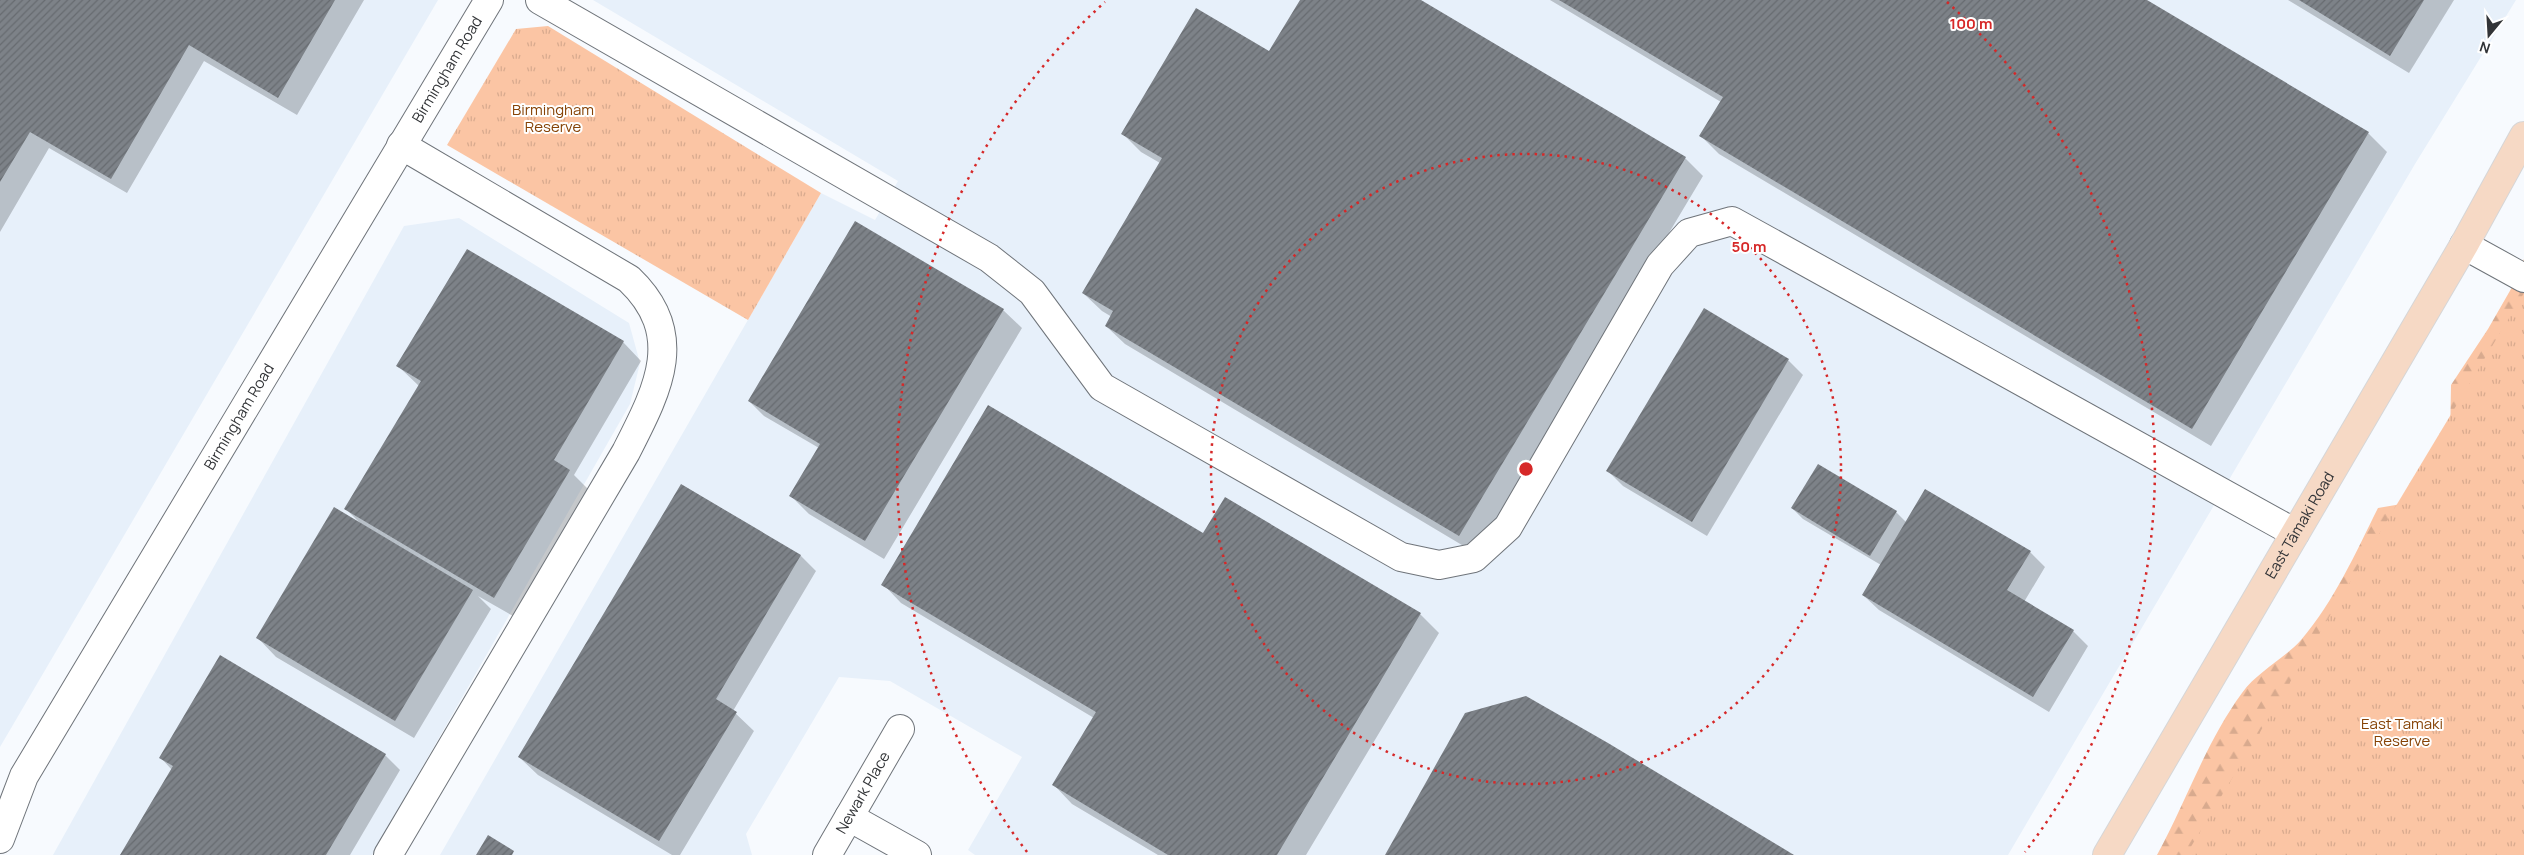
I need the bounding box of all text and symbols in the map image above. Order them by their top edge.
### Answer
north arrow [2464,10,2514,60]
street label: Birmingham Road [407,12,487,126]
text: 100 m [1950,13,1992,34]
text: N [2477,37,2493,58]
park label: Birmingham Reserve [512,99,594,137]
text: 50 m [1731,236,1767,257]
street label: Birmingham Road [199,359,279,474]
centre of rings [1517,460,1535,478]
street label: East Tāmaki Road [2260,468,2339,582]
park label: East Tamaki Reserve [2361,713,2443,751]
street label: Newark Place [831,747,895,837]

